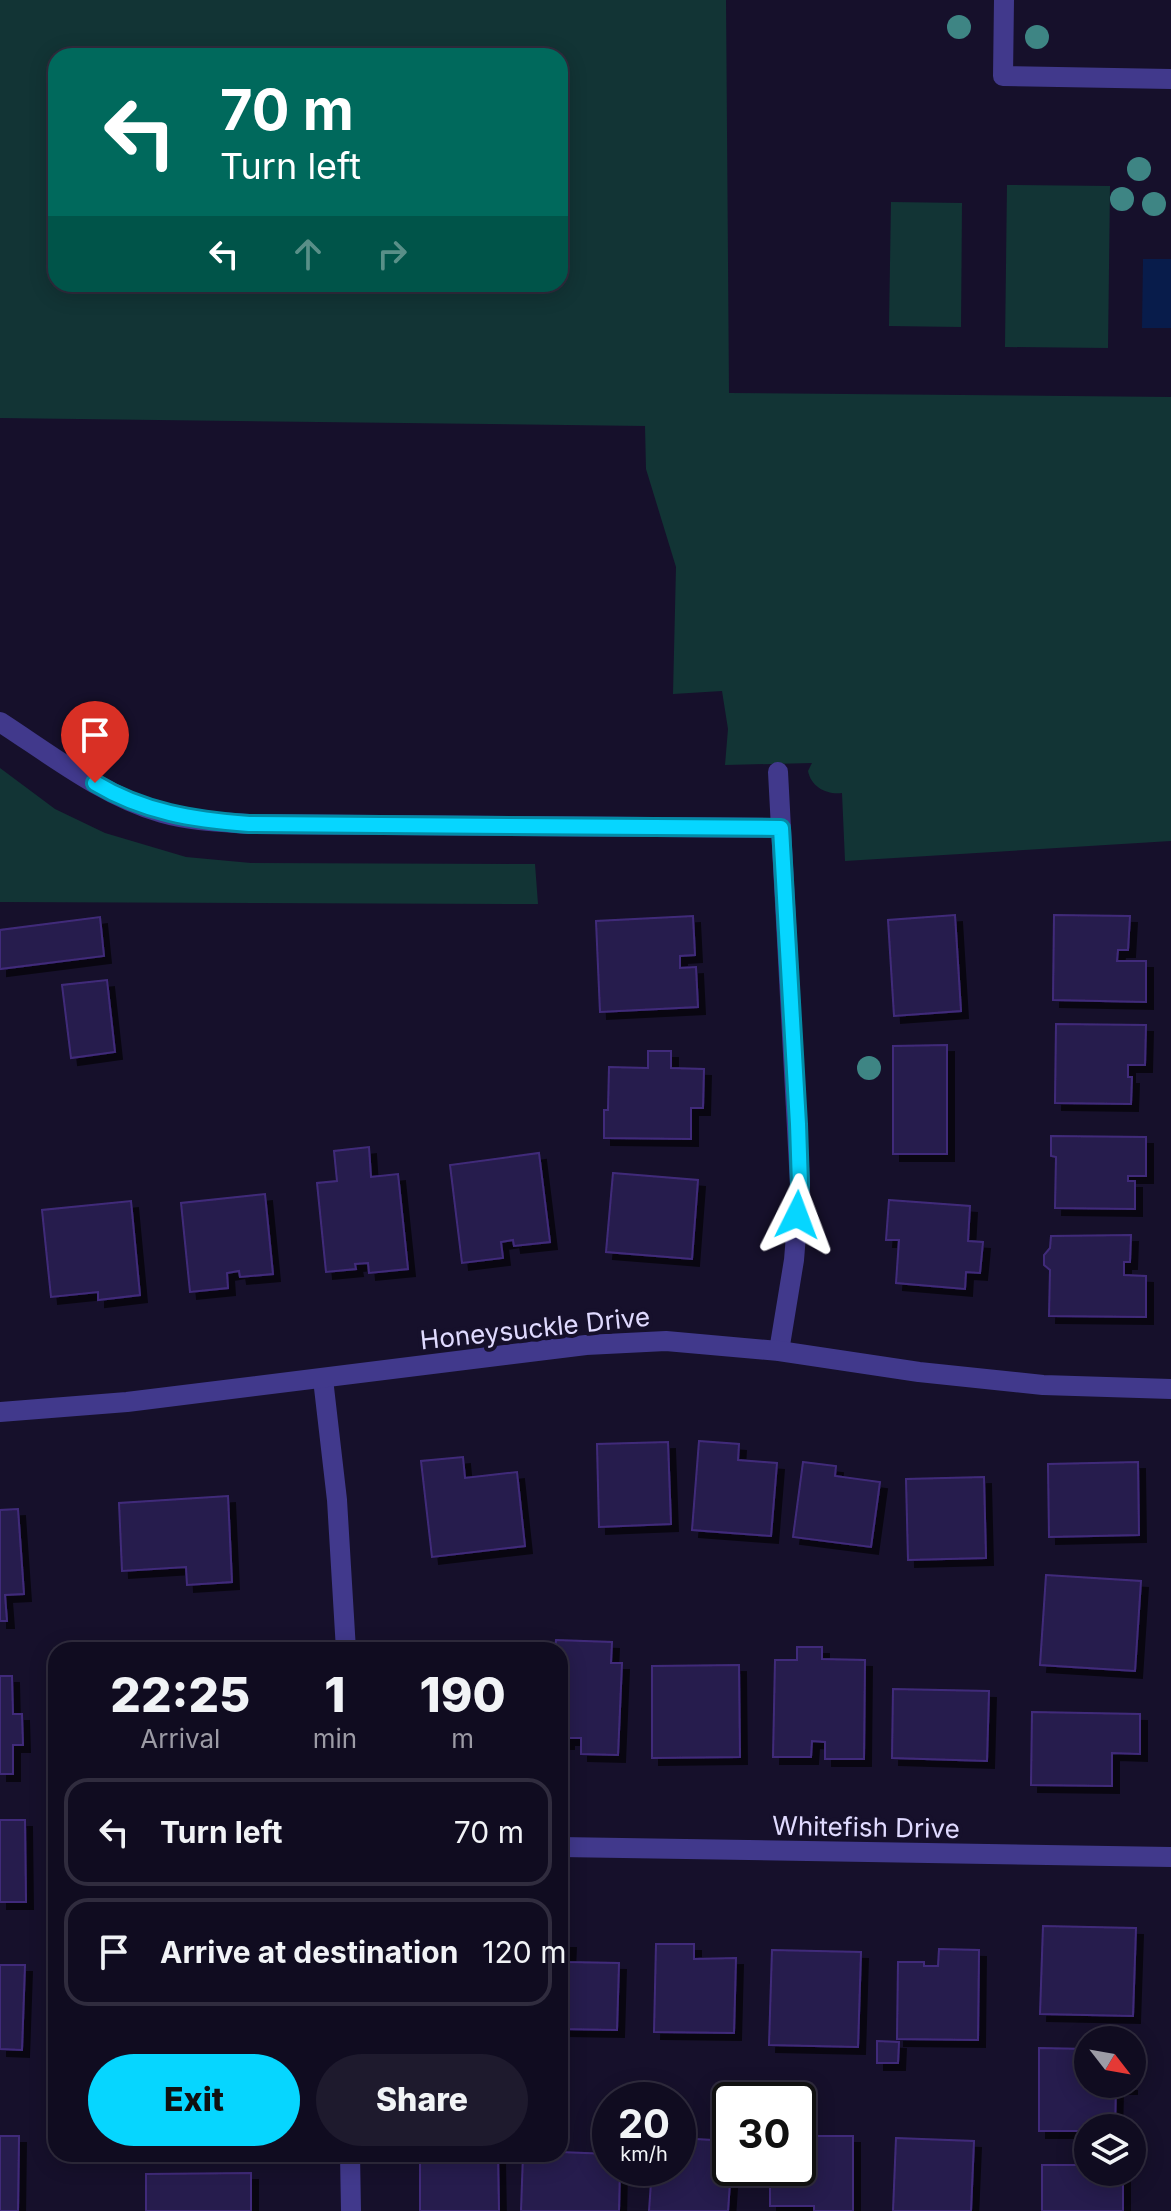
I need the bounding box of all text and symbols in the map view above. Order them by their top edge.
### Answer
text: 70 m [220,76,354,144]
icon: left [88,80,192,184]
text: Turn left [220,144,361,188]
icon: left [202,232,246,276]
icon: ahead [286,232,330,276]
icon: right [370,232,414,276]
pin [61,701,129,783]
icon: arrive [73,713,117,757]
position arrow [755,1173,839,1257]
street label: Honeysuckle Drive [418,1301,652,1355]
text: 22:25 [110,1665,250,1724]
text: 1 [324,1665,346,1724]
text: 190 [419,1665,506,1724]
text: Arrival [140,1723,220,1754]
text: min [313,1723,357,1754]
text: m [451,1723,474,1754]
icon: left [92,1810,136,1854]
street label: Whitefish Drive [772,1810,960,1844]
text: Turn left [160,1814,282,1850]
text: 70 m [454,1814,524,1850]
icon: arrive [92,1930,136,1974]
text: Arrive at destination [160,1934,458,1970]
text: 120 m [482,1934,566,1970]
north arrow [1074,2026,1146,2098]
map controls [1074,2026,1146,2186]
button: Exit [88,2054,300,2146]
button: Share [316,2054,528,2146]
speed limit sign: 30 [712,2082,816,2186]
text: 20 [618,2099,670,2148]
button: layers [1074,2114,1146,2186]
text: km/h [620,2142,668,2166]

